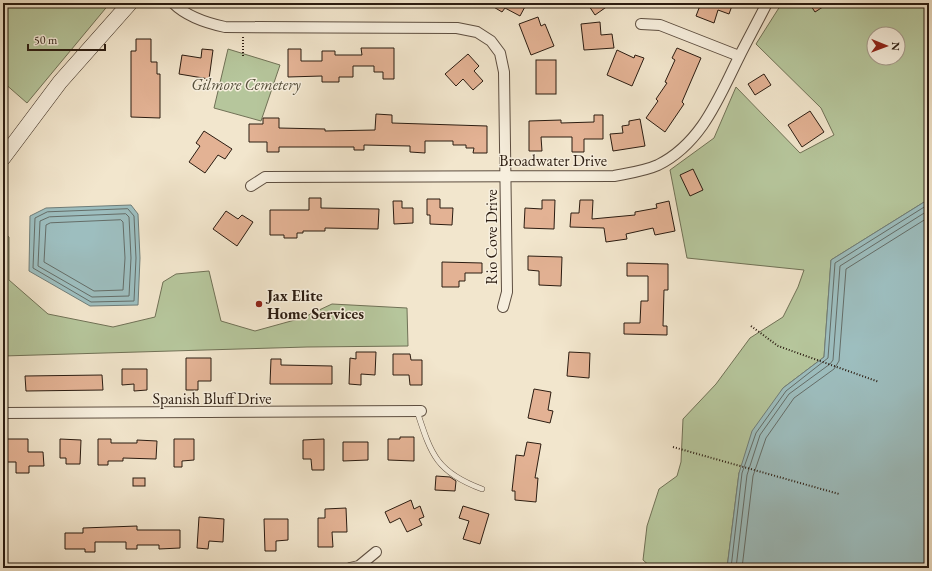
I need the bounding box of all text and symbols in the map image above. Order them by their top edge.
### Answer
scale bar [28,26,105,52]
north arrow [866,26,906,66]
text: 50 m [34,32,58,48]
text: N [889,42,903,51]
park label: Gilmore Cemetery [191,74,301,95]
street label: Broadwater Drive [499,150,607,171]
street label: Rio Cove Drive [481,189,502,285]
place label: Jax Elite Home Services [265,285,364,324]
marker: Jax Elite Home Services [254,299,264,309]
street label: Spanish Bluff Drive [152,388,272,409]

